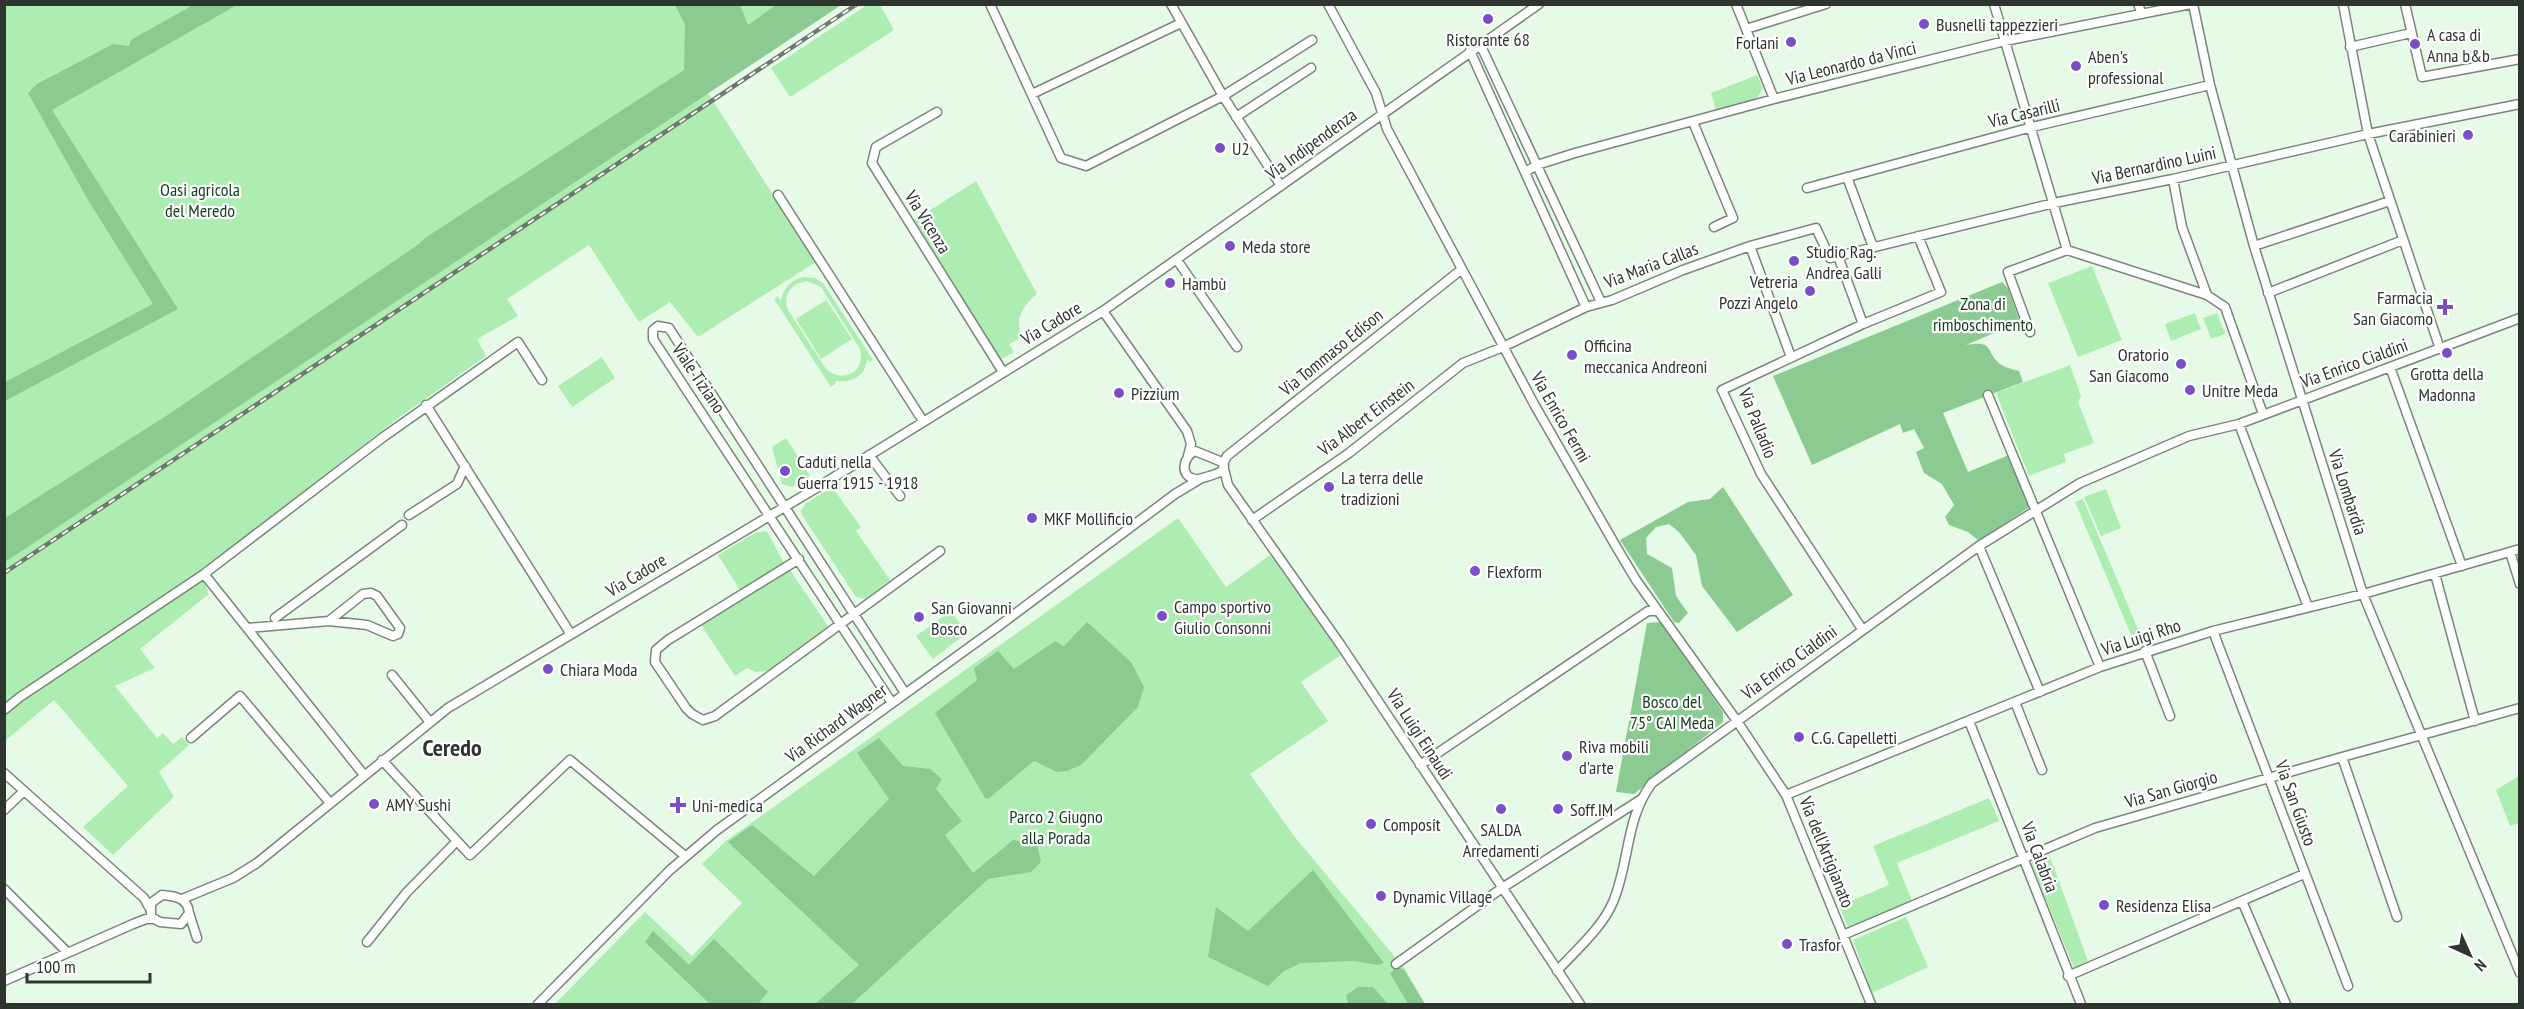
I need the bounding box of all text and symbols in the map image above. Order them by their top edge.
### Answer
marker: Ristorante 68 [1481,12,1495,26]
place label: Busnelli tappezzieri [1936,13,2058,36]
marker: Busnelli tappezzieri [1917,17,1931,31]
place label: A casa di Anna b&b [2427,23,2490,67]
place label: Ristorante 68 [1446,28,1530,51]
place label: Forlani [1736,31,1779,54]
marker: Forlani [1784,35,1798,49]
street label: Via Leonardo da Vinci [1783,36,1918,91]
marker: A casa di Anna b&b [2408,37,2422,51]
place label: Aben's professional [2088,45,2164,89]
marker: Aben's professional [2069,59,2083,73]
street label: Via Casarilli [1985,93,2062,133]
street label: Via Indipendenza [1260,103,1361,185]
place label: Carabinieri [2389,124,2456,147]
marker: Carabinieri [2461,128,2475,142]
place label: U2 [1232,137,1249,160]
marker: U2 [1213,141,1227,155]
street label: Via Bernardino Luini [2089,141,2218,190]
park label: Oasi agricola del Meredo [160,178,240,222]
street label: Via Vicenza [899,185,956,258]
place label: Meda store [1242,235,1311,258]
street label: Via Maria Callas [1600,237,1701,294]
marker: Meda store [1223,239,1237,253]
place label: Studio Rag. Andrea Galli [1806,240,1882,284]
marker: Studio Rag. Andrea Galli [1787,254,1801,268]
place label: Vetreria Pozzi Angelo [1719,270,1798,314]
place label: Hambù [1182,272,1226,295]
marker: Hambù [1163,276,1177,290]
marker: Vetreria Pozzi Angelo [1803,284,1817,298]
place label: Farmacia San Giacomo [2353,286,2433,330]
park label: Zona di rimboschimento [1933,292,2033,336]
street label: Via Cadore [1016,296,1085,350]
marker: Farmacia San Giacomo [2438,300,2452,314]
street label: Via Tommaso Edison [1274,303,1387,401]
street label: Via Enrico Cialdini [2296,333,2411,393]
place label: Officina meccanica Andreoni [1584,334,1707,378]
street label: Viale Tiziano [667,338,731,418]
place label: Oratorio San Giacomo [2089,343,2169,387]
marker: Grotta della Madonna [2440,346,2454,360]
marker: Officina meccanica Andreoni [1565,348,1579,362]
marker: Oratorio San Giacomo [2174,357,2188,371]
place label: Grotta della Madonna [2410,362,2484,406]
street label: Via Enrico Fermi [1525,367,1596,466]
street label: Via Albert Einstein [1313,373,1419,461]
place label: Unitre Meda [2202,379,2278,402]
place label: Pizzium [1131,382,1179,405]
marker: Unitre Meda [2183,383,2197,397]
street label: Via Palladio [1733,384,1782,461]
marker: Pizzium [1112,386,1126,400]
street label: Via Lombardia [2323,446,2373,538]
place label: Caduti nella Guerra 1915 - 1918 [797,450,918,494]
marker: Caduti nella Guerra 1915 - 1918 [778,464,792,478]
place label: La terra delle tradizioni [1341,466,1423,510]
marker: La terra delle tradizioni [1322,480,1336,494]
place label: MKF Mollificio [1044,507,1133,530]
marker: MKF Mollificio [1025,511,1039,525]
street label: Via Cadore [601,548,670,602]
place label: Flexform [1487,560,1542,583]
marker: Flexform [1468,564,1482,578]
place label: Campo sportivo Giulio Consonni [1174,595,1271,639]
place label: San Giovanni Bosco [931,596,1012,640]
marker: Campo sportivo Giulio Consonni [1155,609,1169,623]
marker: San Giovanni Bosco [912,610,926,624]
street label: Via Luigi Rho [2097,613,2184,661]
street label: Via Enrico Cialdini [1736,620,1841,705]
place label: Chiara Moda [560,658,637,681]
marker: Chiara Moda [541,662,555,676]
street label: Via Richard Wagner [780,678,891,768]
street label: Via Luigi Einaudi [1382,683,1458,784]
park label: Bosco del 75° CAI Meda [1630,690,1714,734]
place label: C.G. Capelletti [1811,726,1897,749]
marker: C.G. Capelletti [1792,730,1806,744]
district label: Ceredo [422,732,482,763]
place label: Riva mobili d'arte [1579,735,1649,779]
marker: Riva mobili d'arte [1560,749,1574,763]
street label: Via San Giusto [2270,756,2322,849]
street label: Via San Giorgio [2121,765,2220,813]
street label: Via dell'Artigianato [1794,792,1860,911]
place label: AMY Sushi [386,793,451,816]
place label: Uni-medica [692,794,763,817]
marker: Uni-medica [669,796,687,814]
marker: AMY Sushi [367,797,381,811]
place label: Soff.IM [1570,798,1613,821]
marker: SALDA Arredamenti [1494,802,1508,816]
marker: Soff.IM [1551,802,1565,816]
park label: Parco 2 Giugno alla Porada [1009,805,1103,849]
place label: Composit [1383,813,1441,836]
marker: Composit [1364,817,1378,831]
place label: SALDA Arredamenti [1463,818,1539,862]
street label: Via Calabria [2016,818,2064,896]
place label: Dynamic Village [1393,885,1492,908]
marker: Dynamic Village [1374,889,1388,903]
place label: Residenza Elisa [2116,894,2211,917]
marker: Residenza Elisa [2097,898,2111,912]
north arrow [2440,925,2500,985]
place label: Trasfor [1799,933,1841,956]
marker: Trasfor [1780,937,1794,951]
scale bar [27,946,150,984]
text: 100 m [36,955,76,978]
text: N [2470,955,2491,976]

